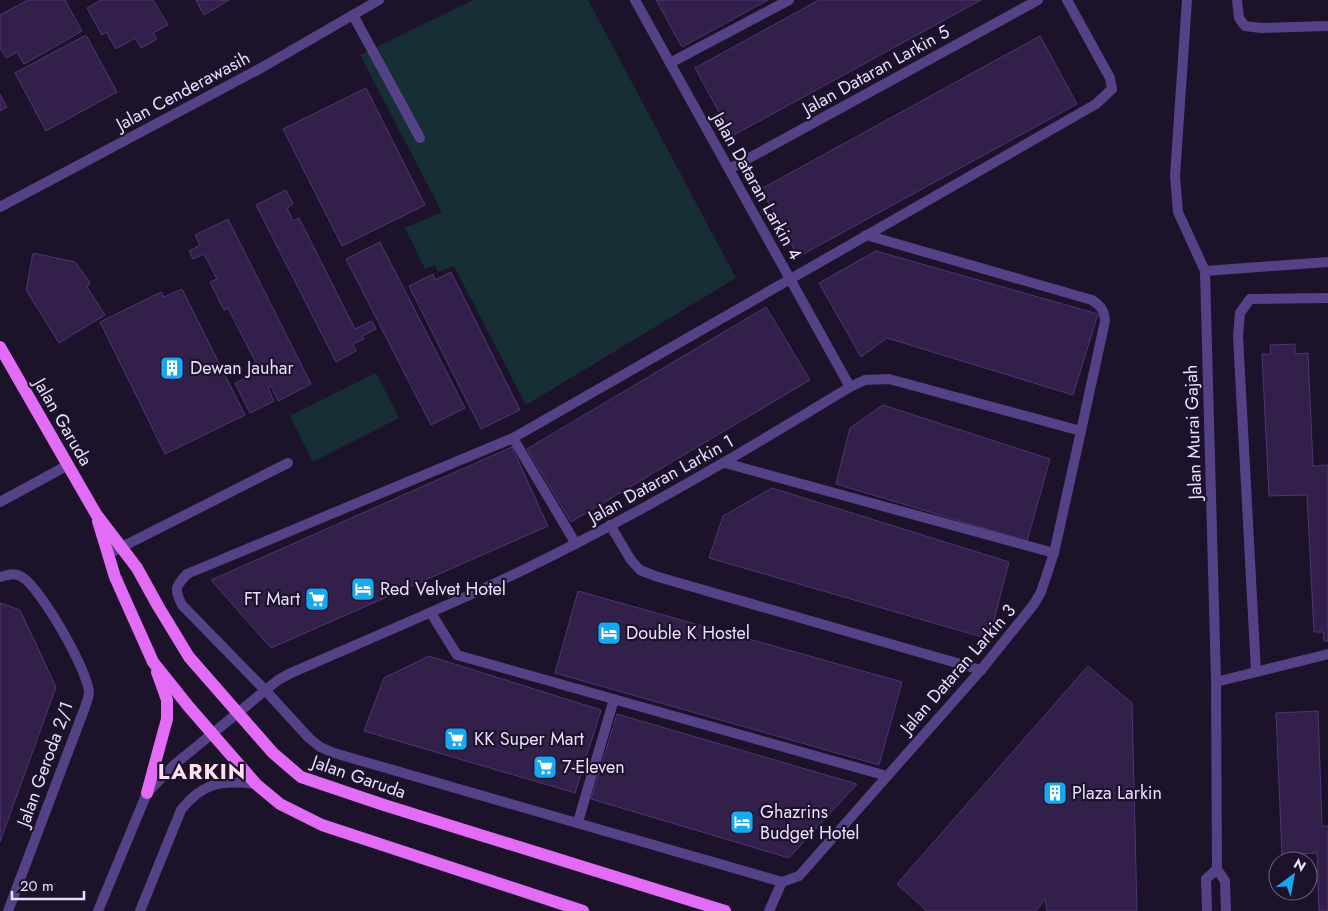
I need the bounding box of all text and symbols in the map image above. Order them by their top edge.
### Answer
street label: Jalan Dataran Larkin 5 [796,19,954,122]
street label: Jalan Cenderawasih [110,45,255,138]
street label: Jalan Dataran Larkin 4 [705,106,808,264]
building icon: Dewan Jauhar [159,355,185,381]
place label: Dewan Jauhar [190,355,295,381]
street label: Jalan Murai Gajah [1178,364,1208,502]
street label: Jalan Garuda [26,371,99,471]
street label: Jalan Dataran Larkin 1 [582,428,738,531]
hotel icon: Red Velvet Hotel [350,576,376,602]
place label: Red Velvet Hotel [380,576,506,602]
place label: FT Mart [244,586,301,612]
supermarket icon: FT Mart [304,586,330,612]
street label: Jalan Dataran Larkin 3 [893,598,1022,741]
hotel icon: Double K Hostel [596,620,622,646]
place label: Double K Hostel [626,620,750,646]
street label: Jalan Geroda 2/1 [10,698,80,832]
supermarket icon: KK Super Mart [443,726,469,752]
place label: KK Super Mart [474,726,585,752]
street label: Jalan Garuda [307,748,409,805]
supermarket icon: 7-Eleven [532,754,558,780]
place label: 7-Eleven [562,754,625,780]
district label: LARKIN [158,755,246,787]
building icon: Plaza Larkin [1042,780,1068,806]
place label: Plaza Larkin [1072,780,1162,806]
place label: Ghazrins Budget Hotel [760,799,859,846]
hotel icon: Ghazrins Budget Hotel [729,809,755,835]
north arrow [1268,851,1318,901]
text: N [1290,854,1310,876]
scale bar [12,868,85,900]
text: 20 m [20,875,54,897]

